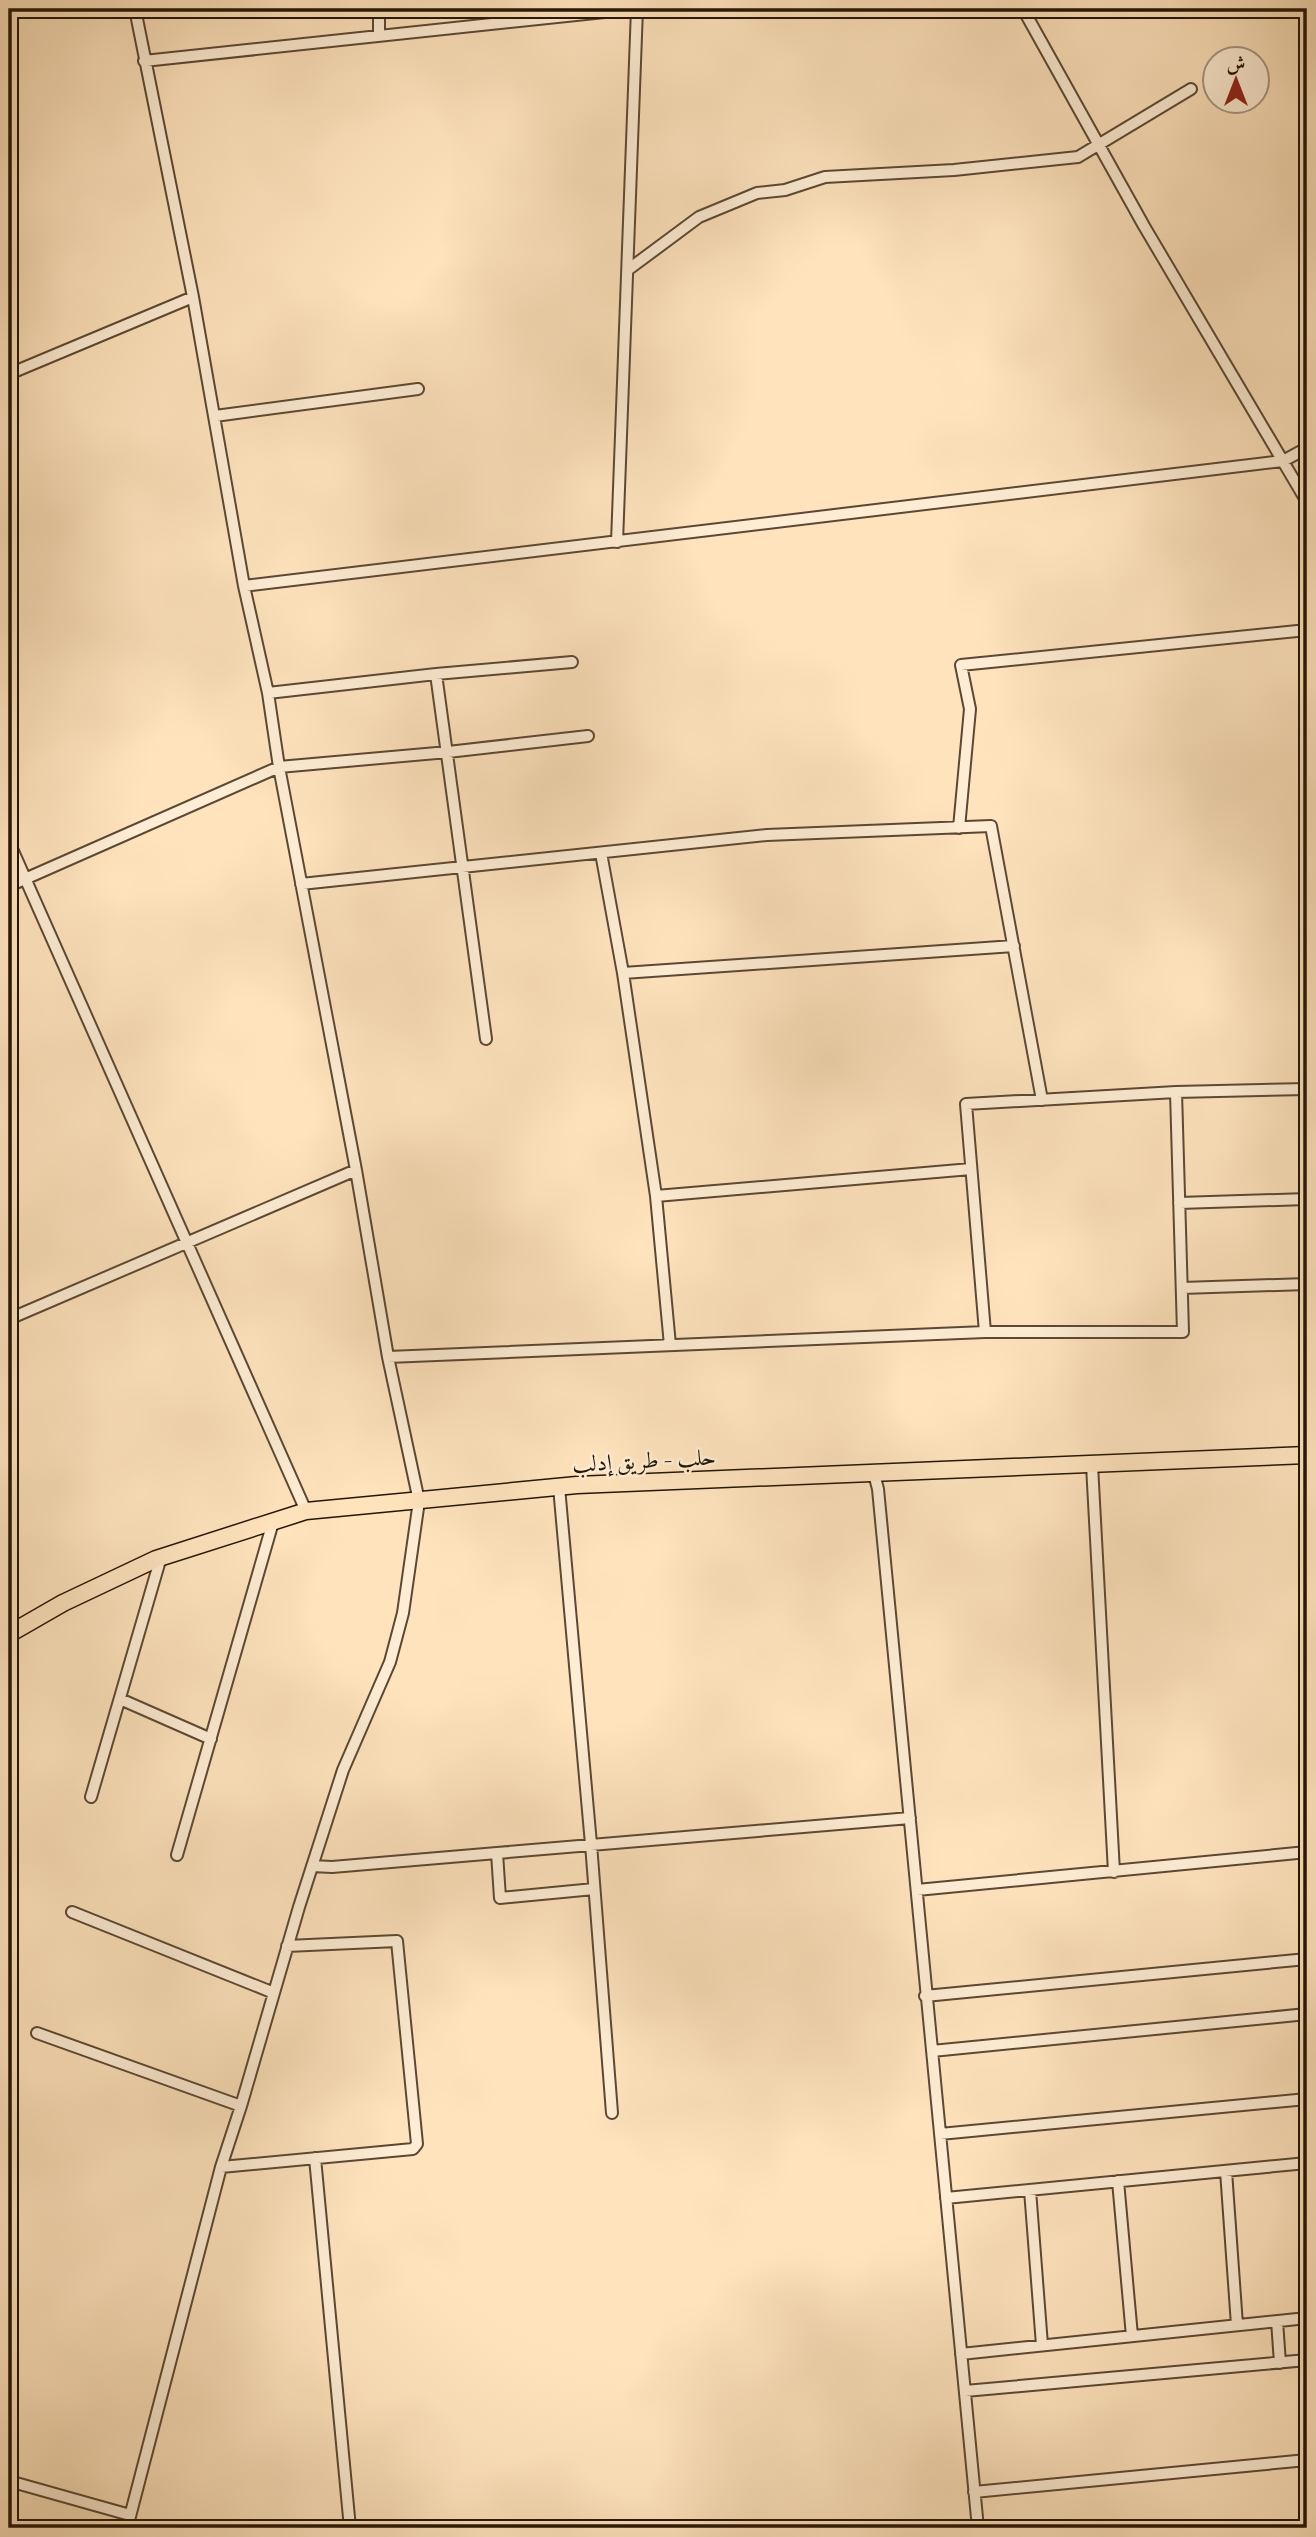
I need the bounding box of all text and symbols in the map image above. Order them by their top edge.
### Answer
north arrow [1200,46,1270,116]
text: ش [1227,52,1245,76]
street label: حلب - طريق إدلب [572,1443,717,1480]

